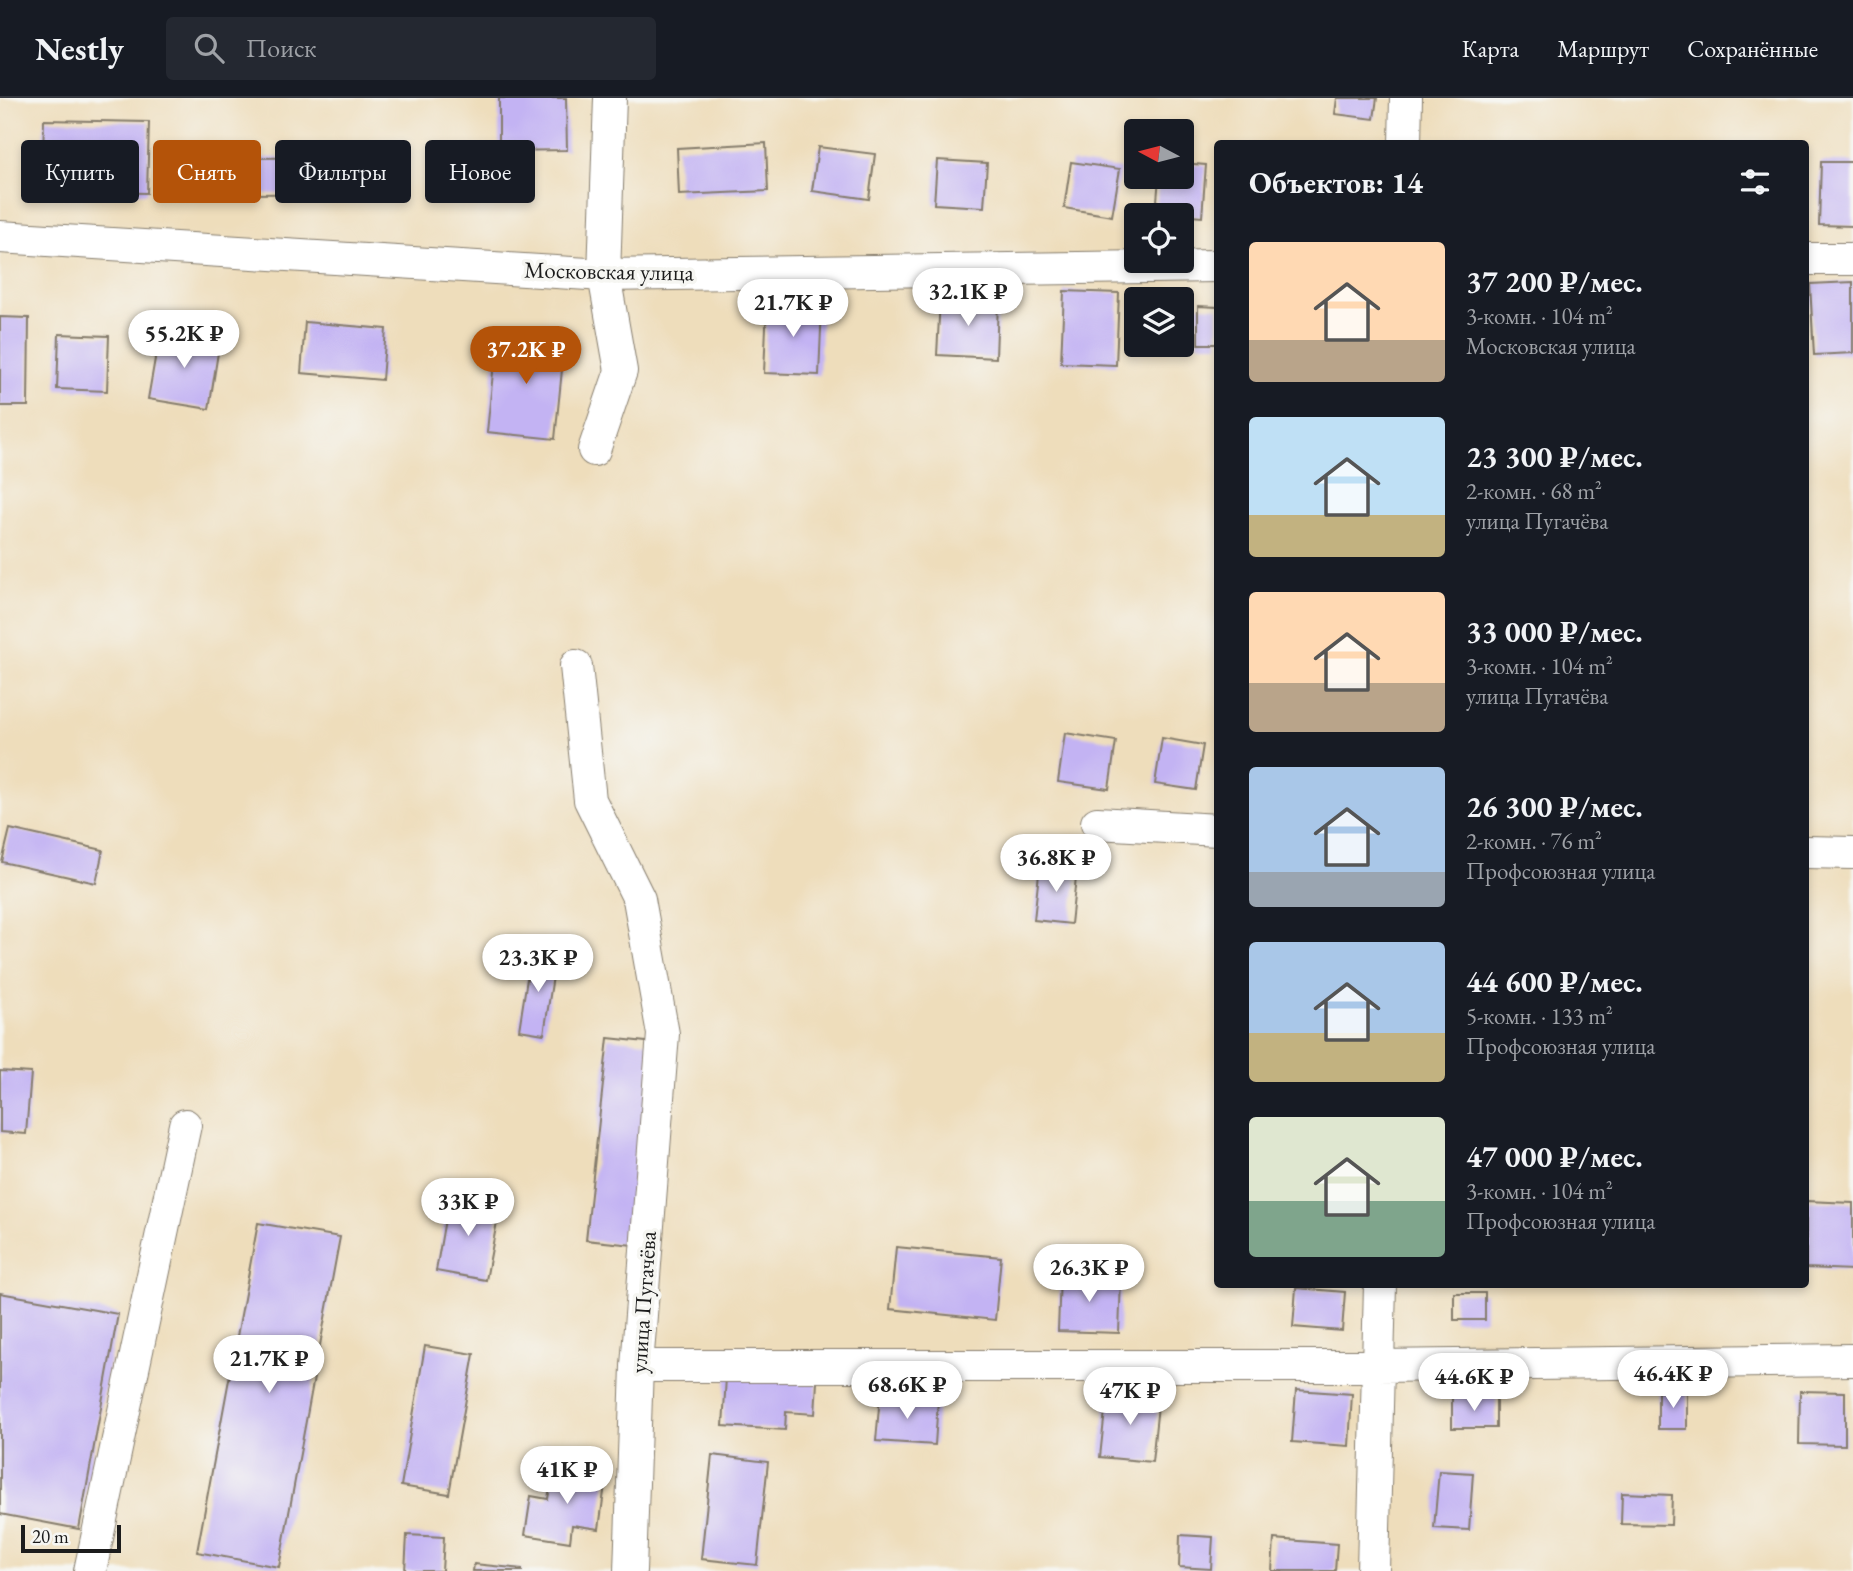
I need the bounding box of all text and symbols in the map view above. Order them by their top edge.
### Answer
search box [166,17,656,80]
text: Nestly [35,27,124,70]
icon: search [190,29,228,67]
text: Поиск [246,31,317,65]
text: Карта [1462,33,1519,64]
text: Маршрут [1557,33,1649,64]
text: Сохранённые [1687,33,1818,64]
north arrow [1124,119,1194,189]
map controls [1124,119,1194,357]
chip: Купить [21,140,139,203]
chip: Снять [153,140,261,203]
chip: Фильтры [275,140,411,203]
chip: Новое [425,140,535,203]
text: Объектов: 14 [1249,163,1423,202]
icon: filters [1736,163,1774,201]
button: locate [1124,203,1194,273]
street label: Московская улица [524,255,695,287]
text: 37 200 ₽/мес. [1466,262,1643,301]
pin: 32.1K ₽ [903,268,1033,328]
icon: home [1305,270,1389,354]
text: 32.1K ₽ [928,276,1008,306]
pin: 21.7K ₽ [728,280,858,339]
text: 21.7K ₽ [753,287,833,317]
button: layers [1124,287,1194,357]
text: 3-комн. · 104 m² [1466,301,1613,331]
pin: 55.2K ₽ [119,310,249,370]
text: 55.2K ₽ [144,318,224,348]
pin: 37.2K ₽ [461,327,591,386]
text: Московская улица [1466,331,1636,361]
text: 37.2K ₽ [486,334,566,364]
text: 23 300 ₽/мес. [1466,437,1643,476]
icon: home [1305,445,1389,529]
text: 2-комн. · 68 m² [1466,476,1602,506]
text: улица Пугачёва [1466,506,1609,536]
text: 33 000 ₽/мес. [1466,612,1643,651]
icon: home [1305,620,1389,704]
text: 3-комн. · 104 m² [1466,651,1613,681]
text: улица Пугачёва [1466,681,1609,711]
text: 26 300 ₽/мес. [1466,787,1643,826]
icon: home [1305,795,1389,879]
text: 2-комн. · 76 m² [1466,826,1602,856]
pin: 36.8K ₽ [991,834,1121,894]
text: 36.8K ₽ [1016,842,1096,872]
text: Профсоюзная улица [1466,856,1655,886]
pin: 23.3K ₽ [473,934,603,994]
text: 23.3K ₽ [498,942,578,972]
text: 44 600 ₽/мес. [1466,962,1643,1001]
icon: home [1305,970,1389,1054]
text: 5-комн. · 133 m² [1466,1001,1613,1031]
text: Профсоюзная улица [1466,1031,1655,1061]
text: 47 000 ₽/мес. [1466,1137,1643,1176]
icon: home [1305,1145,1389,1229]
text: 3-комн. · 104 m² [1466,1176,1613,1206]
pin: 33K ₽ [419,1178,517,1238]
text: 33K ₽ [437,1186,499,1216]
text: Профсоюзная улица [1466,1206,1655,1236]
street label: улица Пугачёва [623,1229,663,1374]
pin: 26.3K ₽ [1024,1244,1154,1304]
text: 26.3K ₽ [1049,1252,1129,1282]
pin: 21.7K ₽ [204,1336,334,1395]
text: 21.7K ₽ [229,1343,309,1373]
pin: 46.4K ₽ [1608,1350,1738,1410]
pin: 44.6K ₽ [1409,1354,1539,1413]
text: 46.4K ₽ [1633,1358,1713,1388]
text: 44.6K ₽ [1434,1361,1514,1391]
pin: 68.6K ₽ [842,1362,972,1421]
pin: 47K ₽ [1081,1368,1179,1427]
text: 68.6K ₽ [867,1369,947,1399]
text: 47K ₽ [1099,1375,1161,1405]
pin: 41K ₽ [518,1446,616,1506]
text: 41K ₽ [536,1454,598,1484]
scale bar [21,1522,121,1554]
text: 20 m [32,1524,69,1549]

